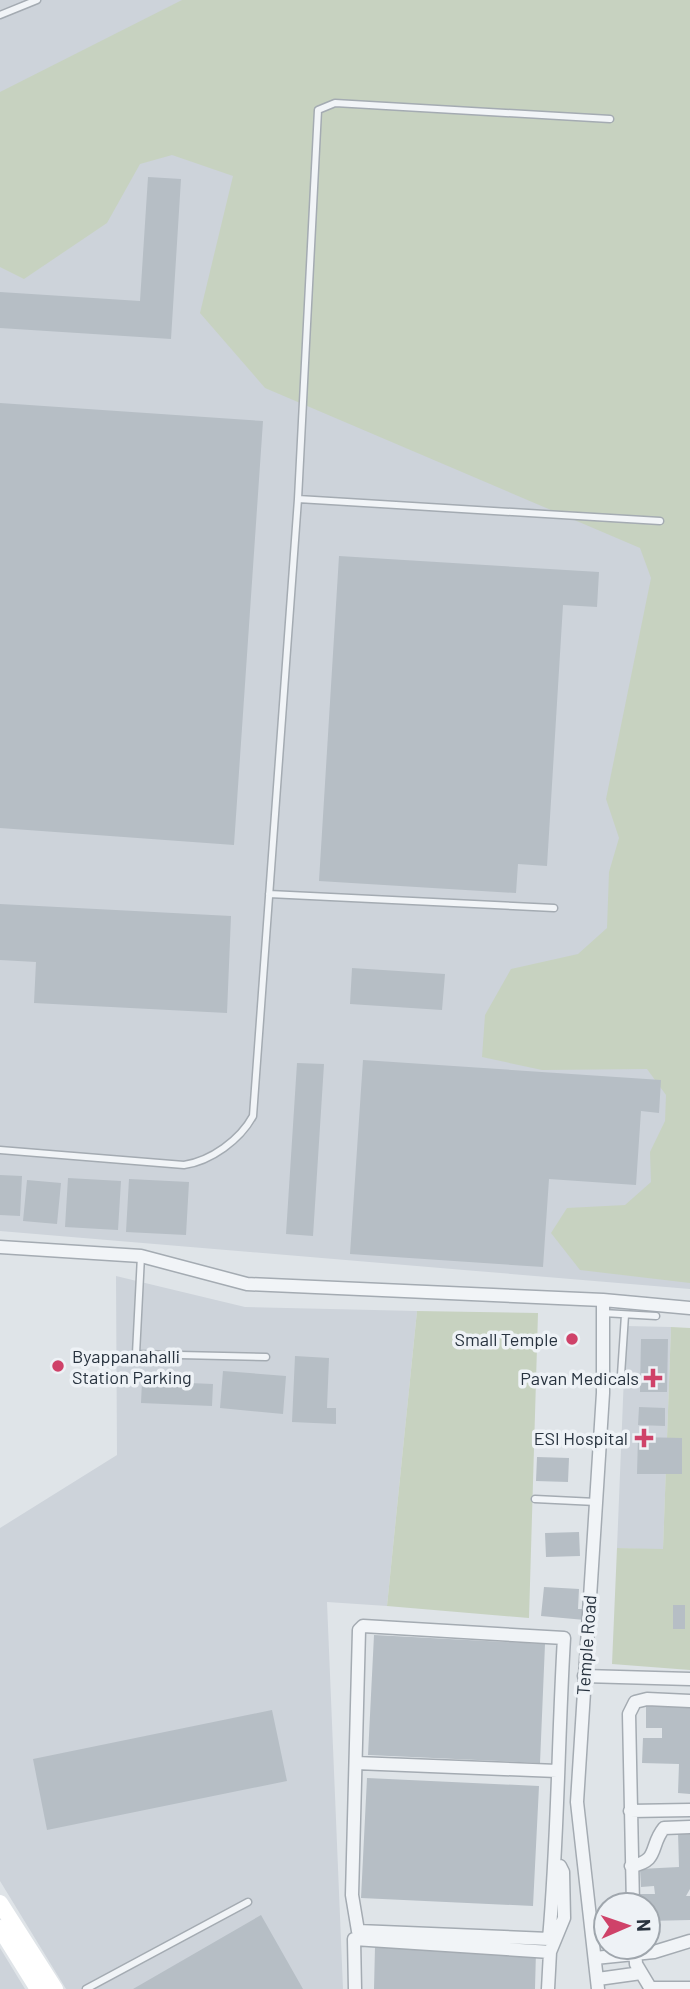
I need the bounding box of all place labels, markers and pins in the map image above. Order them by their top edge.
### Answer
place label: Small Temple [454,1328,558,1350]
marker: Small Temple [564,1331,580,1347]
place label: Byappanahalli Station Parking [72,1345,192,1388]
marker: Byappanahalli Station Parking [50,1358,66,1374]
place label: Pavan Medicals [520,1367,639,1389]
marker: Pavan Medicals [645,1370,661,1386]
place label: ESI Hospital [534,1427,628,1449]
marker: ESI Hospital [634,1428,654,1448]

